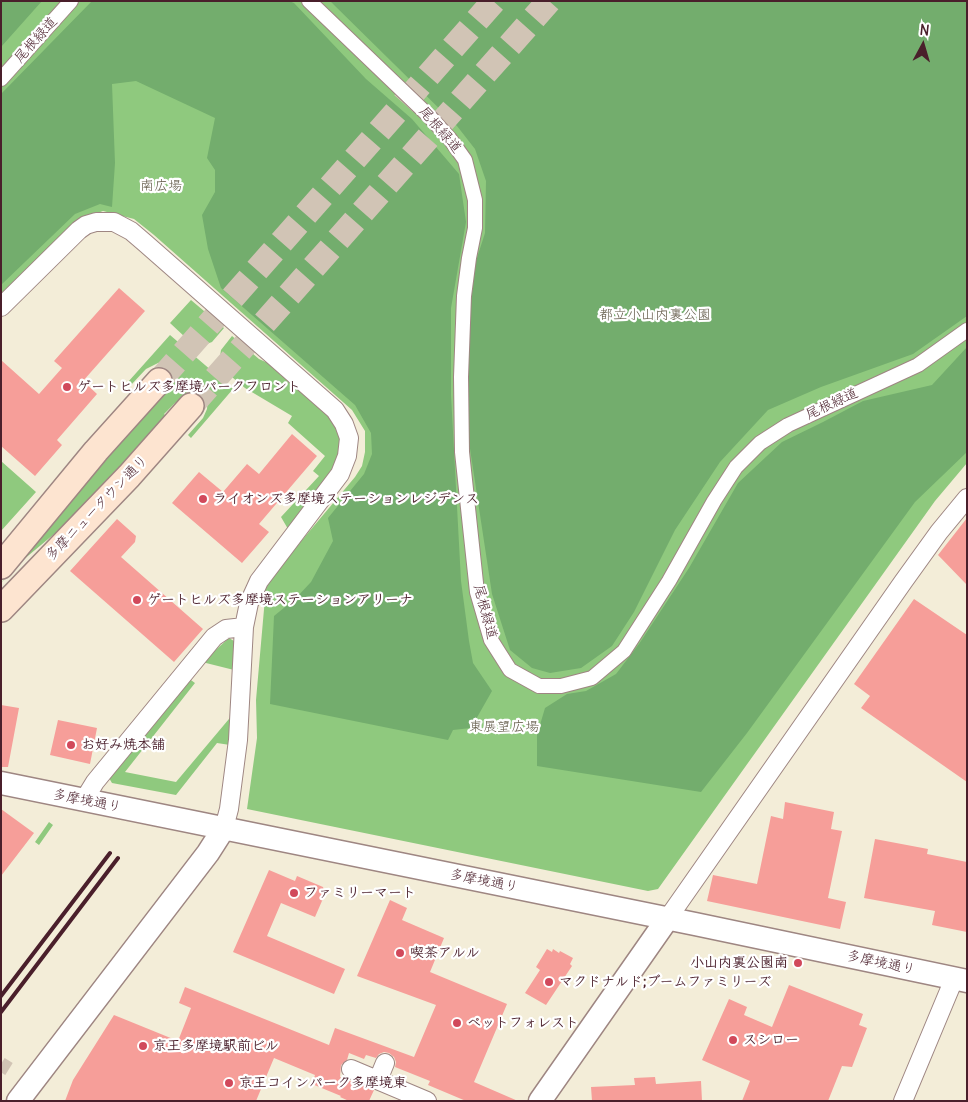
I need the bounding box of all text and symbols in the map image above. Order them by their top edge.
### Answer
street label: 尾根緑道 [11,14,61,66]
north arrow [898,20,948,70]
text: N [919,21,930,40]
street label: 尾根緑道 [415,103,465,157]
park label: 南広場 [140,178,182,194]
park label: 都立小山内裏公園 [599,307,711,323]
place label: ゲートヒルズ多摩境パークフロント [77,379,301,395]
marker: ゲートヒルズ多摩境パークフロント [61,381,73,393]
street label: 尾根緑道 [803,385,861,423]
street label: 多摩ニュータウン通り [42,452,152,564]
place label: ライオンズ多摩境ステーションレジデンス [213,491,479,507]
marker: ライオンズ多摩境ステーションレジデンス [197,493,209,505]
street label: 尾根緑道 [470,583,500,641]
place label: ゲートヒルズ多摩境ステーションアリーナ [147,592,413,608]
marker: ゲートヒルズ多摩境ステーションアリーナ [131,594,143,606]
park label: 東展望広場 [469,719,539,735]
place label: お好み焼本舗 [81,737,165,753]
marker: お好み焼本舗 [65,739,77,751]
street label: 多摩境通り [51,786,123,816]
street label: 多摩境通り [448,866,520,896]
place label: ファミリーマート [304,885,416,901]
marker: ファミリーマート [288,887,300,899]
place label: 喫茶アルル [410,945,480,961]
marker: 喫茶アルル [394,947,406,959]
street label: 多摩境通り [845,948,917,978]
place label: 小山内裏公園南 [690,955,788,971]
marker: 小山内裏公園南 [792,957,804,969]
place label: マクドナルド;ブームファミリーズ [559,974,771,990]
marker: マクドナルド;ブームファミリーズ [543,976,555,988]
place label: ペットフォレスト [467,1015,579,1031]
marker: ペットフォレスト [451,1017,463,1029]
place label: スシロー [743,1032,799,1048]
marker: スシロー [727,1034,739,1046]
place label: 京王多摩境駅前ビル [153,1038,279,1054]
marker: 京王多摩境駅前ビル [137,1040,149,1052]
place label: 京王コインパーク多摩境東 [239,1075,407,1091]
marker: 京王コインパーク多摩境東 [223,1077,235,1089]

